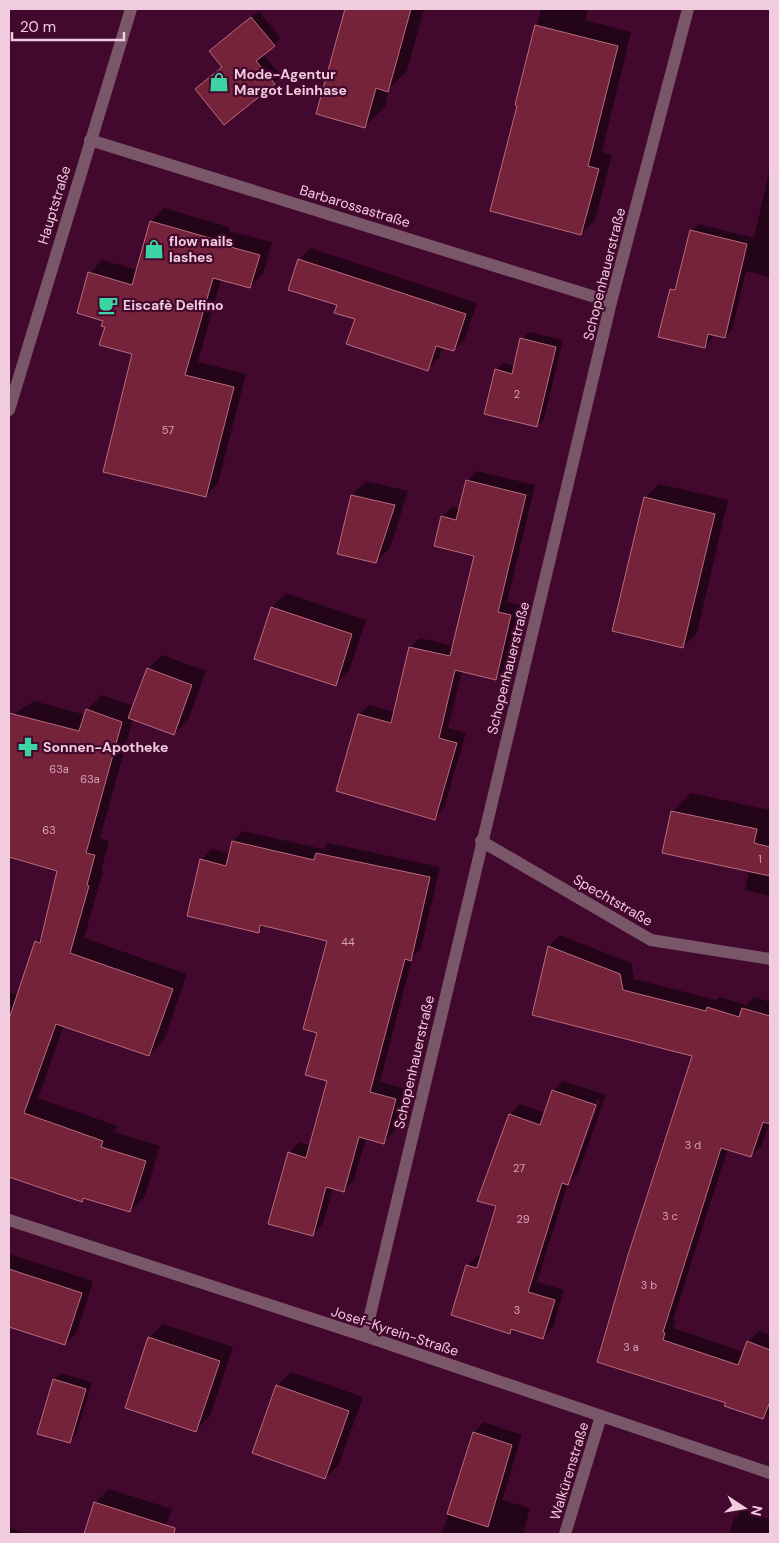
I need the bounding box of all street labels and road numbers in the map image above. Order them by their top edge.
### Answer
street label: Hauptstraße [34,164,74,246]
street label: Barbarossastraße [298,181,412,231]
street label: Schopenhauerstraße [579,206,629,342]
street label: Schopenhauerstraße [483,600,533,736]
street label: Spechtstraße [570,870,656,930]
street label: Schopenhauerstraße [390,994,438,1130]
street label: Josef-Kyrein-Straße [329,1302,461,1360]
street label: Walkürenstraße [546,1420,592,1522]

